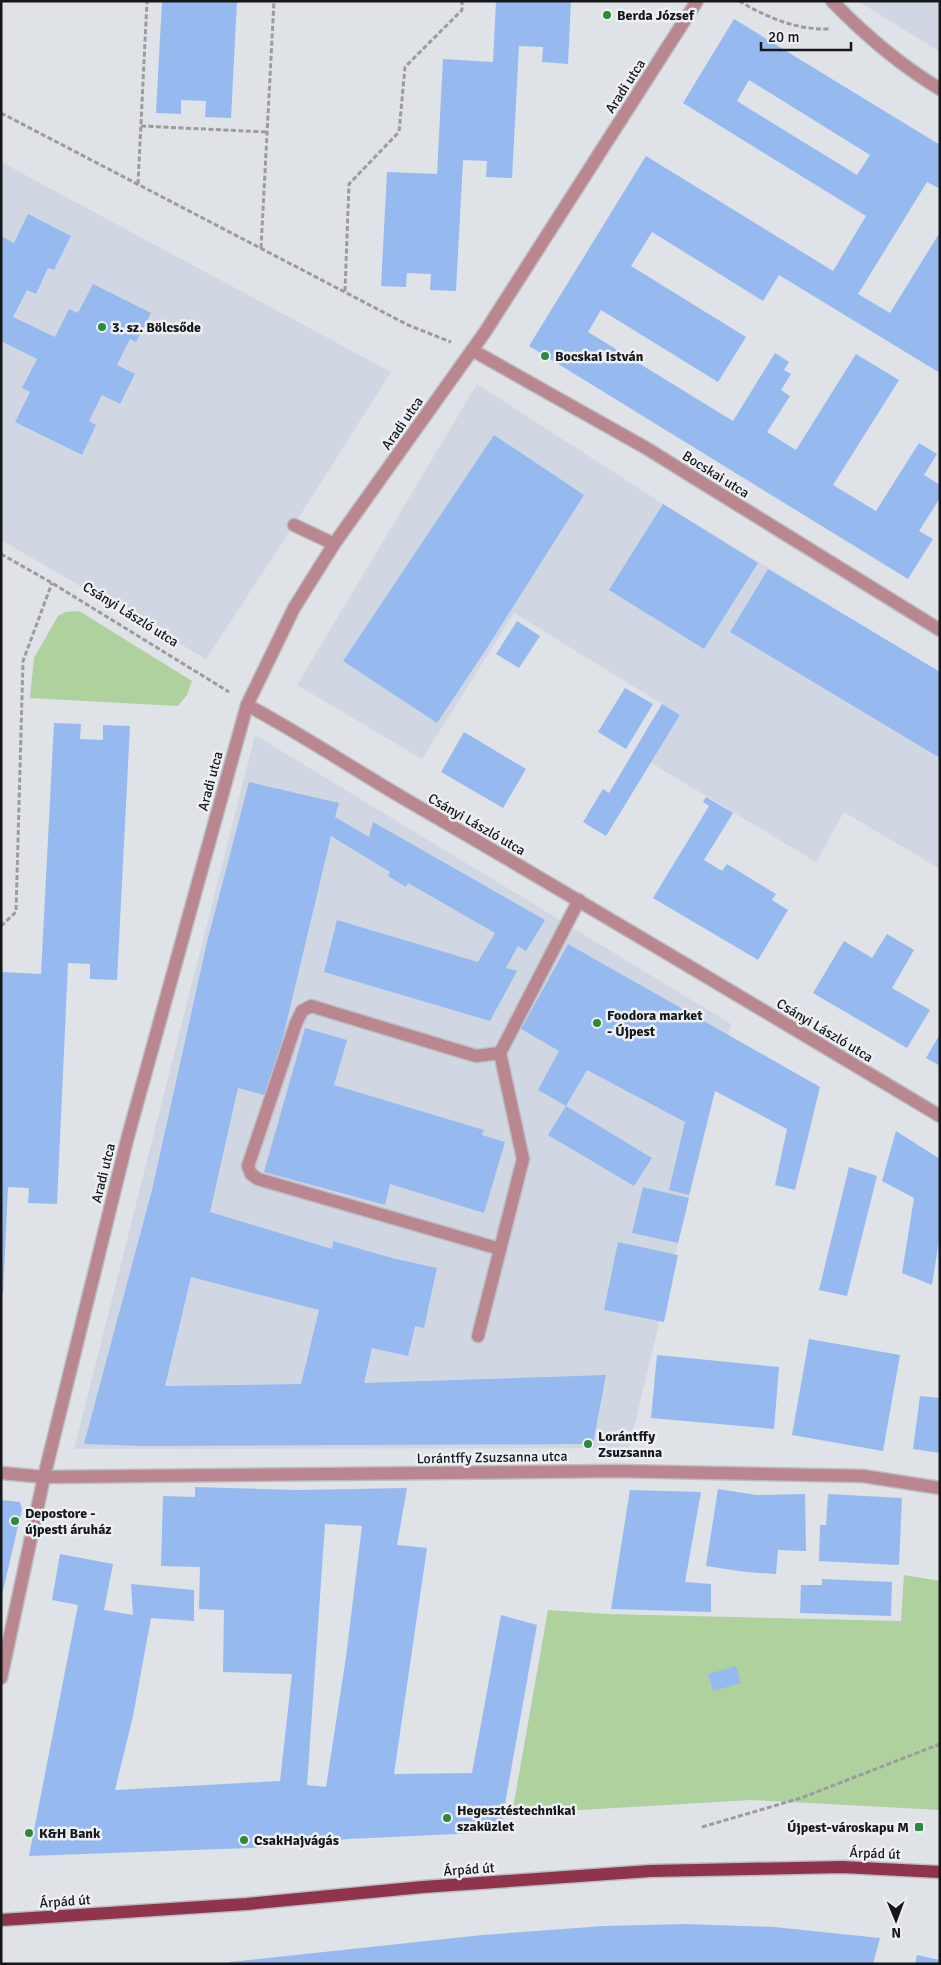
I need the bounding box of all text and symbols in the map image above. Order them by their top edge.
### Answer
place label: Berda József [617,7,695,24]
marker: Berda József [601,9,613,21]
scale bar [761,20,851,52]
text: 20 m [768,28,799,46]
street label: Aradi utca [602,56,649,116]
place label: 3. sz. Bölcsőde [112,319,201,336]
marker: 3. sz. Bölcsőde [96,321,108,333]
place label: Bocskai István [555,348,644,365]
marker: Bocskai István [539,350,551,362]
street label: Aradi utca [378,393,427,453]
street label: Bocskai utca [679,447,752,502]
street label: Csányi László utca [80,578,182,651]
street label: Aradi utca [194,749,227,813]
street label: Csányi László utca [425,790,529,859]
street label: Csányi László utca [773,995,876,1066]
place label: Foodora market - Újpest [607,1007,703,1040]
marker: Foodora market - Újpest [591,1017,603,1029]
street label: Aradi utca [88,1141,119,1205]
place label: Lorántffy Zsuzsanna [598,1428,662,1461]
marker: Lorántffy Zsuzsanna [582,1438,594,1450]
street label: Lorántffy Zsuzsanna utca [416,1448,568,1467]
place label: Depostore - újpesti áruház [25,1505,112,1538]
marker: Depostore - újpesti áruház [9,1515,21,1527]
place label: Hegesztéstechnikai szaküzlet [457,1802,576,1835]
marker: Hegesztéstechnikai szaküzlet [441,1812,453,1824]
place label: Újpest-városkapu M [787,1819,909,1836]
marker: Újpest-városkapu M [913,1821,925,1833]
place label: K&H Bank [39,1825,101,1842]
marker: K&H Bank [23,1827,35,1839]
place label: CsakHajvágás [254,1832,339,1849]
marker: CsakHajvágás [238,1834,250,1846]
street label: Árpád út [849,1844,901,1863]
street label: Árpád út [443,1859,495,1880]
street label: Árpád út [39,1891,91,1912]
north arrow [871,1895,921,1945]
text: N [891,1924,901,1941]

